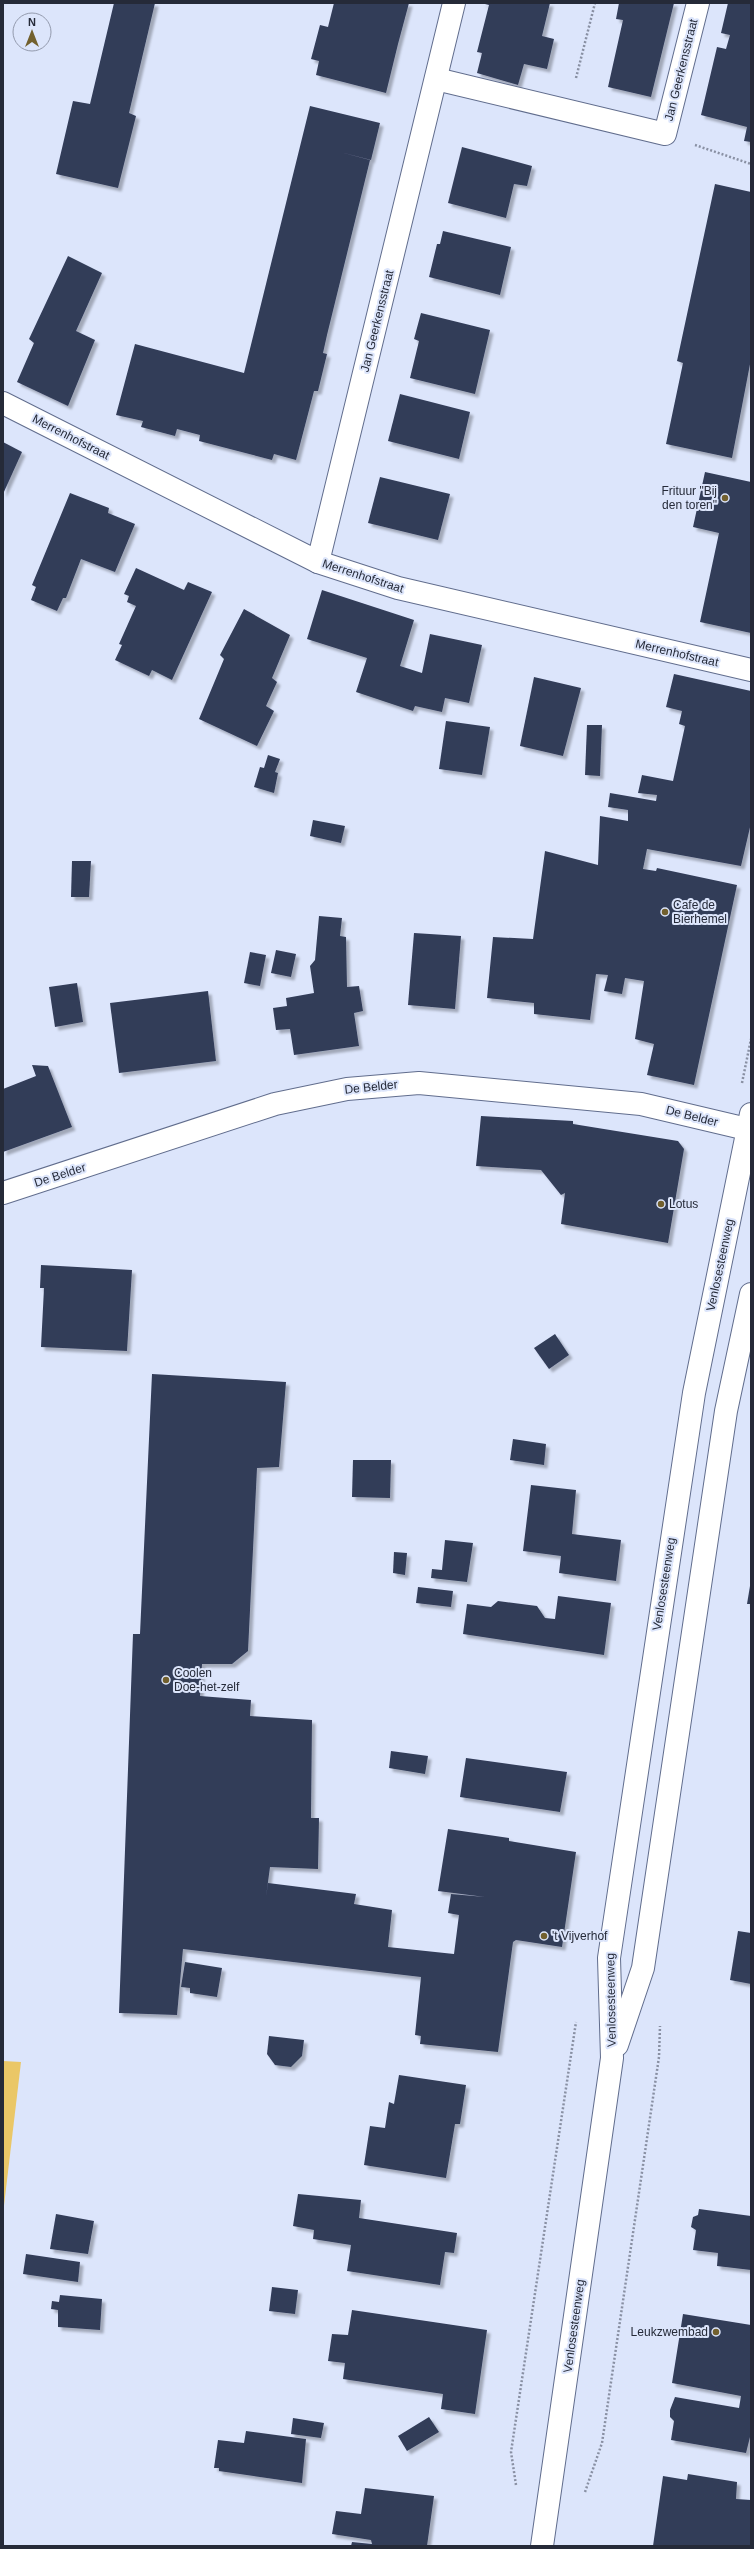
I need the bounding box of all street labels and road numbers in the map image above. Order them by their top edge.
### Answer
street label: Jan Geerkensstraat [662,17,701,122]
street label: Jan Geerkensstraat [358,268,397,373]
street label: Merrenhofstraat [30,412,113,463]
street label: Merrenhofstraat [321,556,406,596]
street label: Merrenhofstraat [634,637,720,669]
street label: De Belder [344,1077,398,1097]
street label: De Belder [664,1103,720,1129]
street label: De Belder [32,1160,88,1190]
street label: Venlosesteenweg [703,1218,737,1312]
street label: Venlosesteenweg [650,1536,678,1632]
street label: Venlosesteenweg [603,1953,619,2047]
street label: Venlosesteenweg [561,2278,587,2374]

